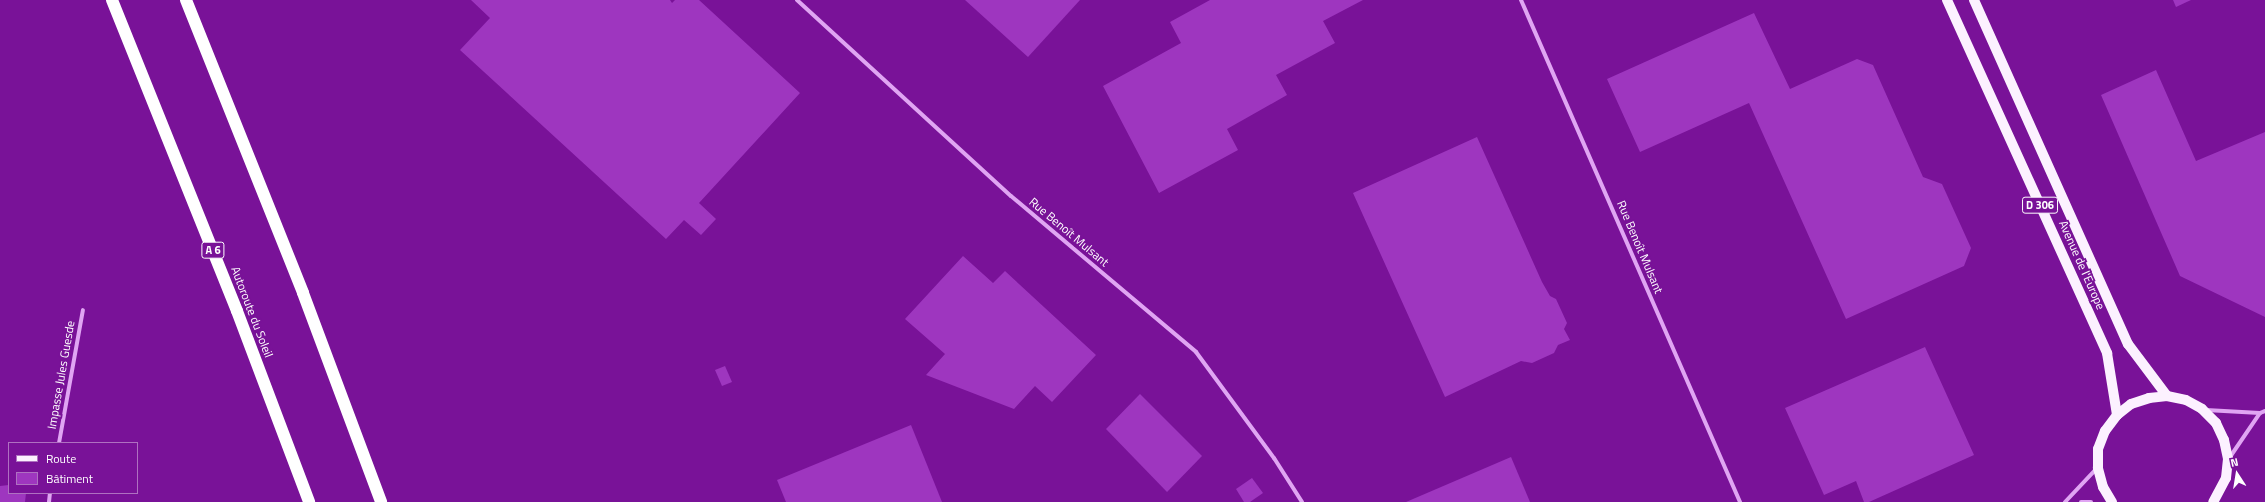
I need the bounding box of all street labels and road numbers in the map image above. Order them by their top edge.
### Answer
street label: Rue Benoît Mulsant [1026,194,1112,270]
road number: D 306 [2022,196,2058,214]
street label: Rue Benoît Mulsant [1614,198,1666,296]
street label: Avenue de l'Europe [2056,218,2108,312]
road number: A 6 [201,241,225,259]
street label: Autoroute du Soleil [228,265,276,359]
street label: Impasse Jules Guesde [44,320,78,430]

